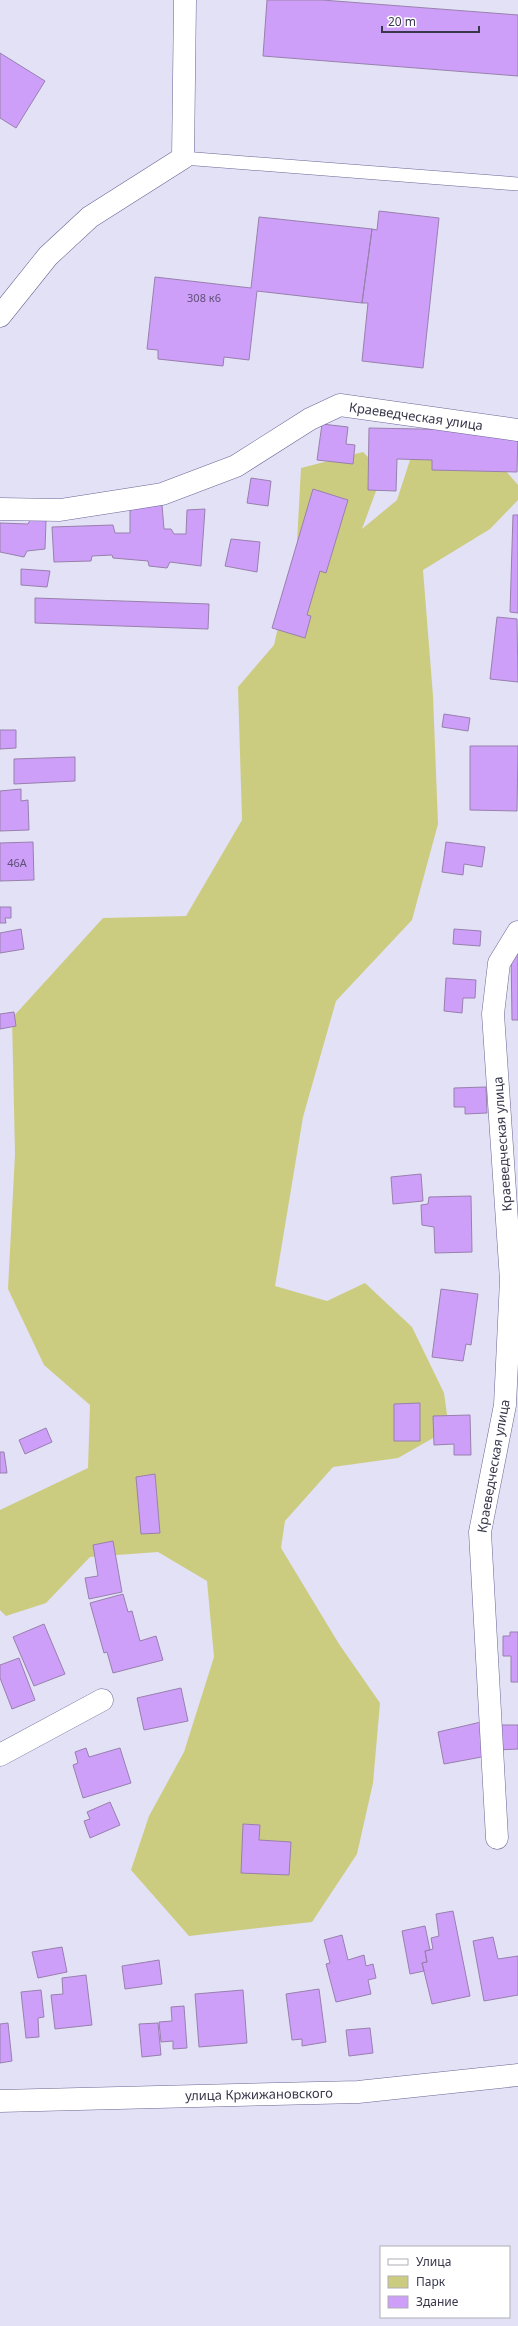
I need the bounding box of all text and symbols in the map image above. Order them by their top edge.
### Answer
scale bar [382,8,479,34]
text: 20 m [388,13,416,30]
house number: 308 к6 [187,290,221,305]
street label: Краеведческая улица [348,398,484,434]
house number: 46А [7,855,28,870]
street label: Краеведческая улица [488,1076,516,1212]
street label: Краеведческая улица [472,1398,514,1534]
street label: улица Кржижановского [185,2084,333,2104]
legend [380,2246,510,2318]
text: Улица [416,2253,451,2270]
text: Парк [416,2273,446,2290]
text: Здание [416,2293,459,2310]

